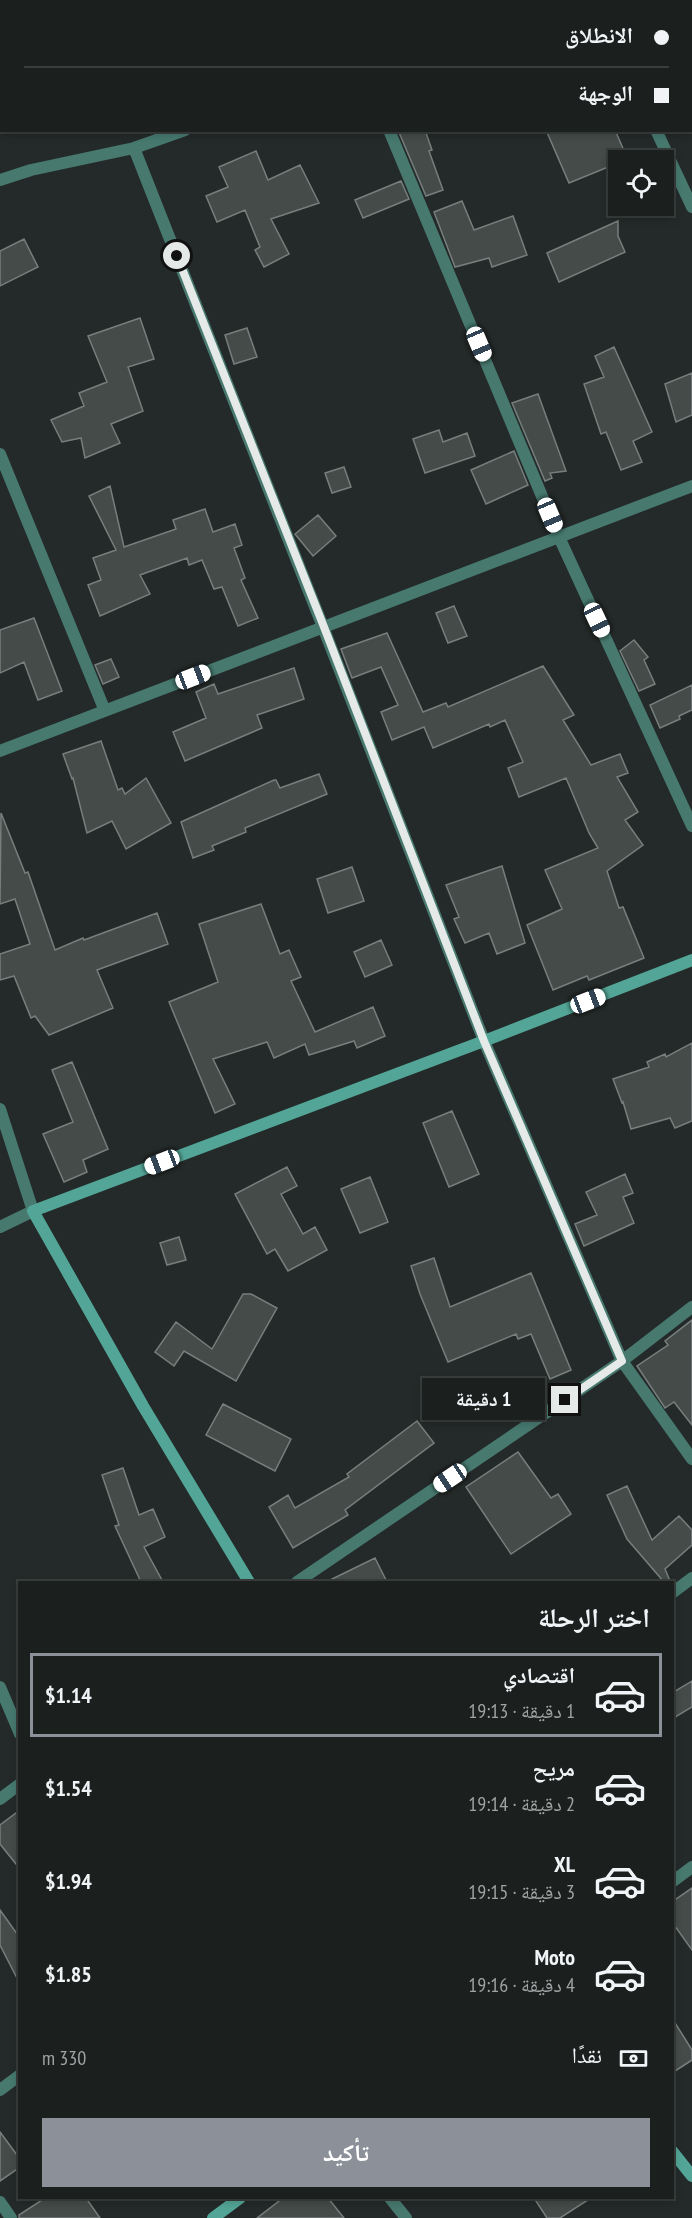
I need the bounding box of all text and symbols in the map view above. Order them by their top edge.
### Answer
text: الانطلاق [565,21,633,49]
text: الوجهة [578,79,633,107]
map controls [608,150,674,216]
button: locate [608,150,674,216]
route start [163,242,190,269]
car [464,324,494,364]
car [535,495,565,535]
car [581,600,613,640]
car [173,662,213,692]
car [568,986,608,1016]
car [142,1147,182,1177]
callout: 1 دقيقة [421,1379,544,1421]
text: 1 دقيقة [456,1386,511,1412]
route end [551,1386,578,1413]
car [430,1460,470,1496]
text: اختر الرحلة [538,1600,650,1634]
text: اقتصادي [503,1661,575,1689]
icon: car [593,1668,647,1722]
text: $1.14 [45,1681,92,1709]
text: 1 دقيقة · 19:13 [468,1698,575,1724]
text: مريح [532,1754,575,1782]
icon: car [593,1761,647,1815]
text: $1.54 [45,1774,92,1802]
text: 2 دقيقة · 19:14 [468,1791,575,1817]
text: XL [554,1850,575,1878]
icon: car [593,1854,647,1908]
text: $1.94 [45,1867,92,1895]
text: 3 دقيقة · 19:15 [468,1879,575,1905]
text: Moto [534,1943,575,1971]
icon: car [593,1947,647,2001]
text: $1.85 [45,1960,92,1988]
text: 4 دقيقة · 19:16 [468,1972,575,1998]
text: نقدًا [572,2041,602,2069]
icon: cash [617,2042,650,2075]
text: 330 m [42,2045,86,2071]
button: تأكيد [42,2118,650,2187]

